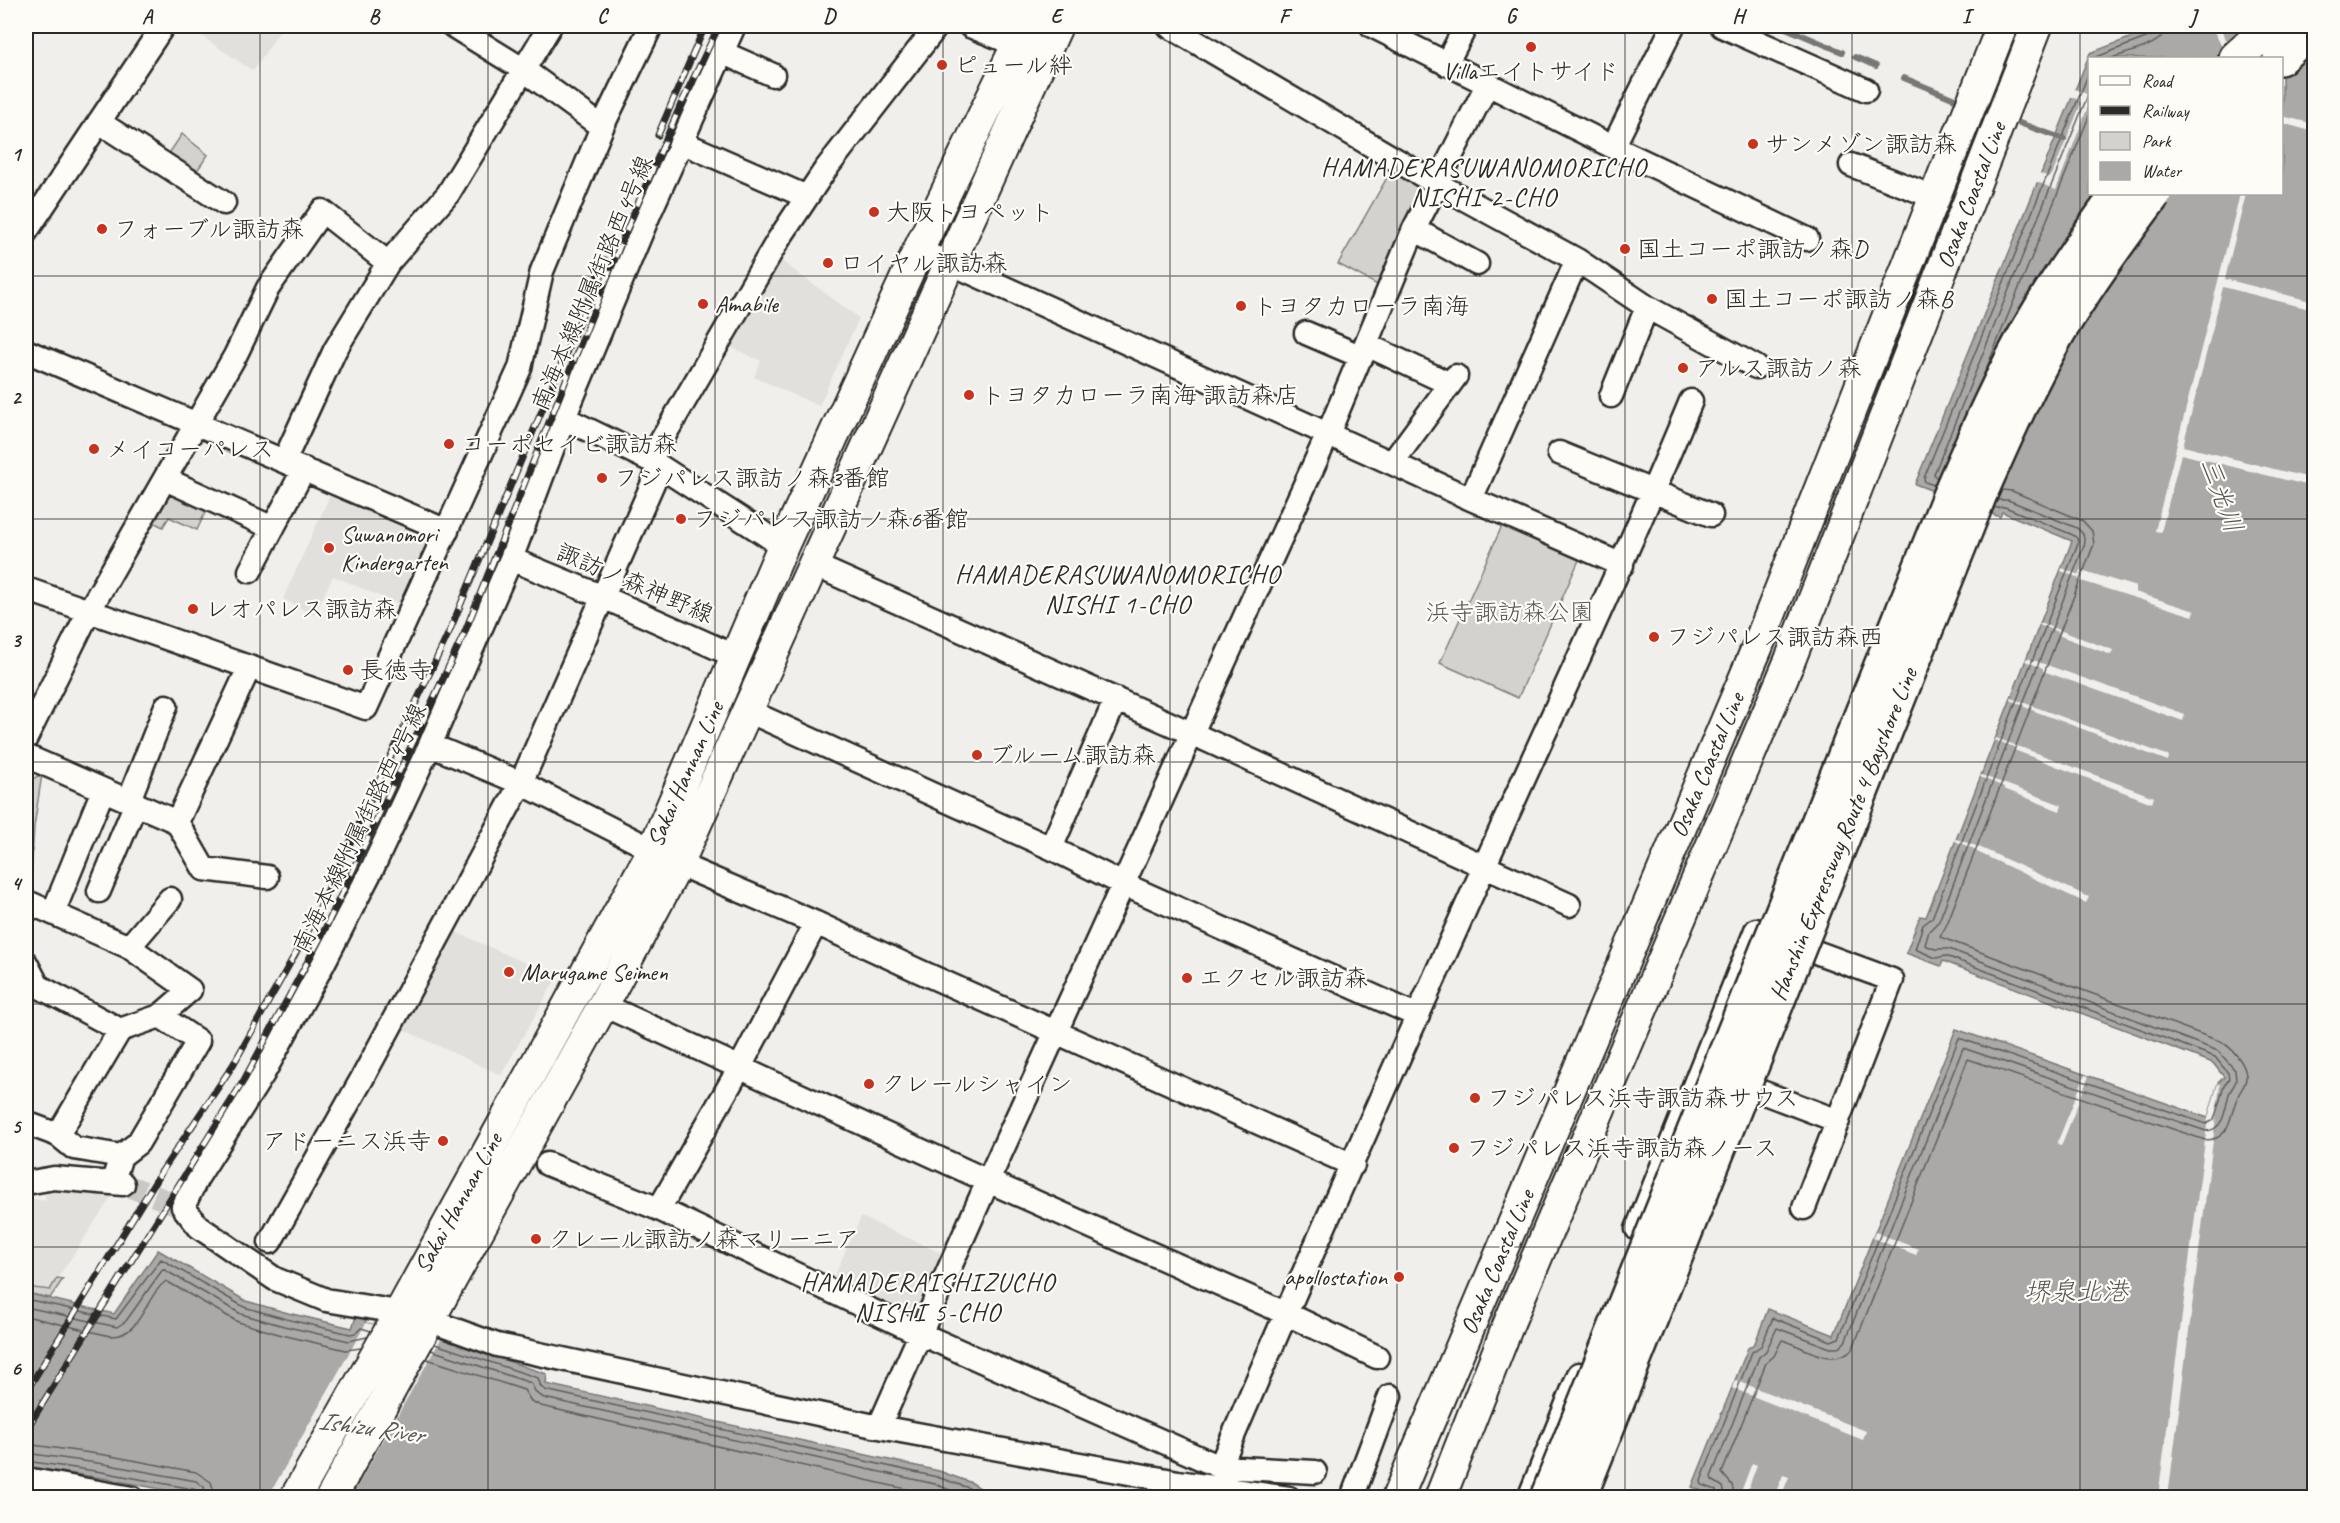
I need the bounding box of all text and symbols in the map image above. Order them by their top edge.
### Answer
text: A [142,4,154,29]
text: B [369,4,381,29]
text: C [597,4,609,29]
text: D [823,4,837,29]
text: E [1051,4,1065,29]
text: F [1279,4,1293,29]
text: G [1506,4,1519,29]
text: H [1732,4,1747,29]
text: I [1962,4,1975,29]
text: J [2188,4,2200,29]
marker: Villaエイトサイド [1524,40,1538,54]
place label: ピュール絆 [954,50,1073,80]
place label: Villaエイトサイド [1443,56,1619,86]
legend [2088,57,2283,195]
marker: ピュール絆 [935,58,949,72]
text: Road [2142,70,2175,92]
text: Railway [2142,100,2190,122]
street label: Osaka Coastal Line [1929,116,2013,272]
place label: サンメゾン諏訪森 [1765,129,1957,159]
text: Park [2142,130,2172,152]
marker: サンメゾン諏訪森 [1746,137,1760,151]
text: 1 [12,142,23,167]
street label: 南海本線附属街路西4号線 [525,151,659,415]
district label: HAMADERASUWANOMORICHO NISHI 2-CHO [1321,151,1649,214]
text: Water [2142,160,2183,182]
place label: 大阪トヨペット [886,197,1054,227]
marker: 大阪トヨペット [867,205,881,219]
place label: フォーブル諏訪森 [114,214,304,244]
marker: フォーブル諏訪森 [95,222,109,236]
place label: 国土コーポ諏訪ノ森D [1637,234,1869,264]
marker: 国土コーポ諏訪ノ森D [1618,242,1632,256]
place label: ロイヤル諏訪森 [840,248,1008,278]
marker: ロイヤル諏訪森 [821,256,835,270]
place label: 国土コーポ諏訪ノ森B [1724,284,1954,314]
place label: Amabile [715,289,780,319]
place label: トヨタカローラ南海 [1253,291,1469,321]
marker: 国土コーポ諏訪ノ森B [1705,292,1719,306]
marker: Amabile [696,297,710,311]
marker: トヨタカローラ南海 [1234,299,1248,313]
place label: アルス諏訪ノ森 [1695,353,1862,383]
marker: アルス諏訪ノ森 [1676,361,1690,375]
place label: トヨタカローラ南海 諏訪森店 [981,380,1299,410]
text: 2 [12,385,23,410]
marker: トヨタカローラ南海 諏訪森店 [962,388,976,402]
place label: コーポセイビ諏訪森 [461,429,677,459]
place label: メイコーパレス [106,434,274,464]
marker: コーポセイビ諏訪森 [442,437,456,451]
marker: メイコーパレス [87,442,101,456]
water label: 三光川 [2193,453,2250,537]
place label: フジパレス諏訪ノ森3番館 [614,463,890,493]
marker: フジパレス諏訪ノ森3番館 [595,471,609,485]
place label: フジパレス諏訪ノ森6番館 [693,504,969,534]
marker: フジパレス諏訪ノ森6番館 [674,512,688,526]
place label: Suwanomori Kindergarten [341,519,449,577]
street label: 諏訪ノ森神野線 [552,536,718,630]
marker: Suwanomori Kindergarten [322,541,336,555]
district label: HAMADERASUWANOMORICHO NISHI 1-CHO [955,558,1283,621]
place label: レオパレス諏訪森 [205,594,397,624]
park label: 浜寺諏訪森公園 [1426,597,1594,627]
marker: レオパレス諏訪森 [186,602,200,616]
place label: フジパレス諏訪森西 [1666,622,1883,652]
text: 3 [12,628,23,653]
marker: フジパレス諏訪森西 [1647,630,1661,644]
place label: 長徳寺 [360,655,432,685]
street label: Hanshin Expressway Route 4 Bayshore Line [1762,661,1924,1005]
marker: 長徳寺 [341,663,355,677]
street label: Osaka Coastal Line [1663,686,1752,842]
street label: Sakai Hannan Line [640,695,731,851]
street label: 南海本線附属街路西4号線 [285,698,433,958]
place label: ブルーム諏訪森 [989,740,1156,770]
marker: ブルーム諏訪森 [970,748,984,762]
text: 4 [12,871,24,896]
place label: Marugame Seimen [521,957,668,987]
place label: エクセル諏訪森 [1199,963,1368,993]
marker: Marugame Seimen [502,965,516,979]
marker: エクセル諏訪森 [1180,971,1194,985]
place label: クレールシャイン [881,1069,1073,1099]
marker: クレールシャイン [862,1077,876,1091]
place label: フジパレス浜寺諏訪森サウス [1487,1083,1799,1113]
marker: フジパレス浜寺諏訪森サウス [1468,1091,1482,1105]
text: 5 [12,1114,23,1139]
place label: アドーニス浜寺 [263,1126,431,1156]
street label: Sakai Hannan Line [407,1126,510,1278]
place label: フジパレス浜寺諏訪森ノース [1466,1133,1778,1163]
marker: アドーニス浜寺 [436,1134,450,1148]
marker: フジパレス浜寺諏訪森ノース [1447,1141,1461,1155]
street label: Osaka Coastal Line [1453,1183,1542,1339]
place label: クレール諏訪ノ森マリーニア [548,1224,860,1254]
marker: クレール諏訪ノ森マリーニア [529,1232,543,1246]
place label: apollostation [1284,1262,1388,1292]
district label: HAMADERAISHIZUCHO NISHI 5-CHO [801,1266,1057,1329]
marker: apollostation [1392,1270,1406,1284]
water label: 堺泉北港 [2024,1275,2130,1308]
text: 6 [11,1356,22,1381]
water label: Ishizu River [317,1404,429,1452]

